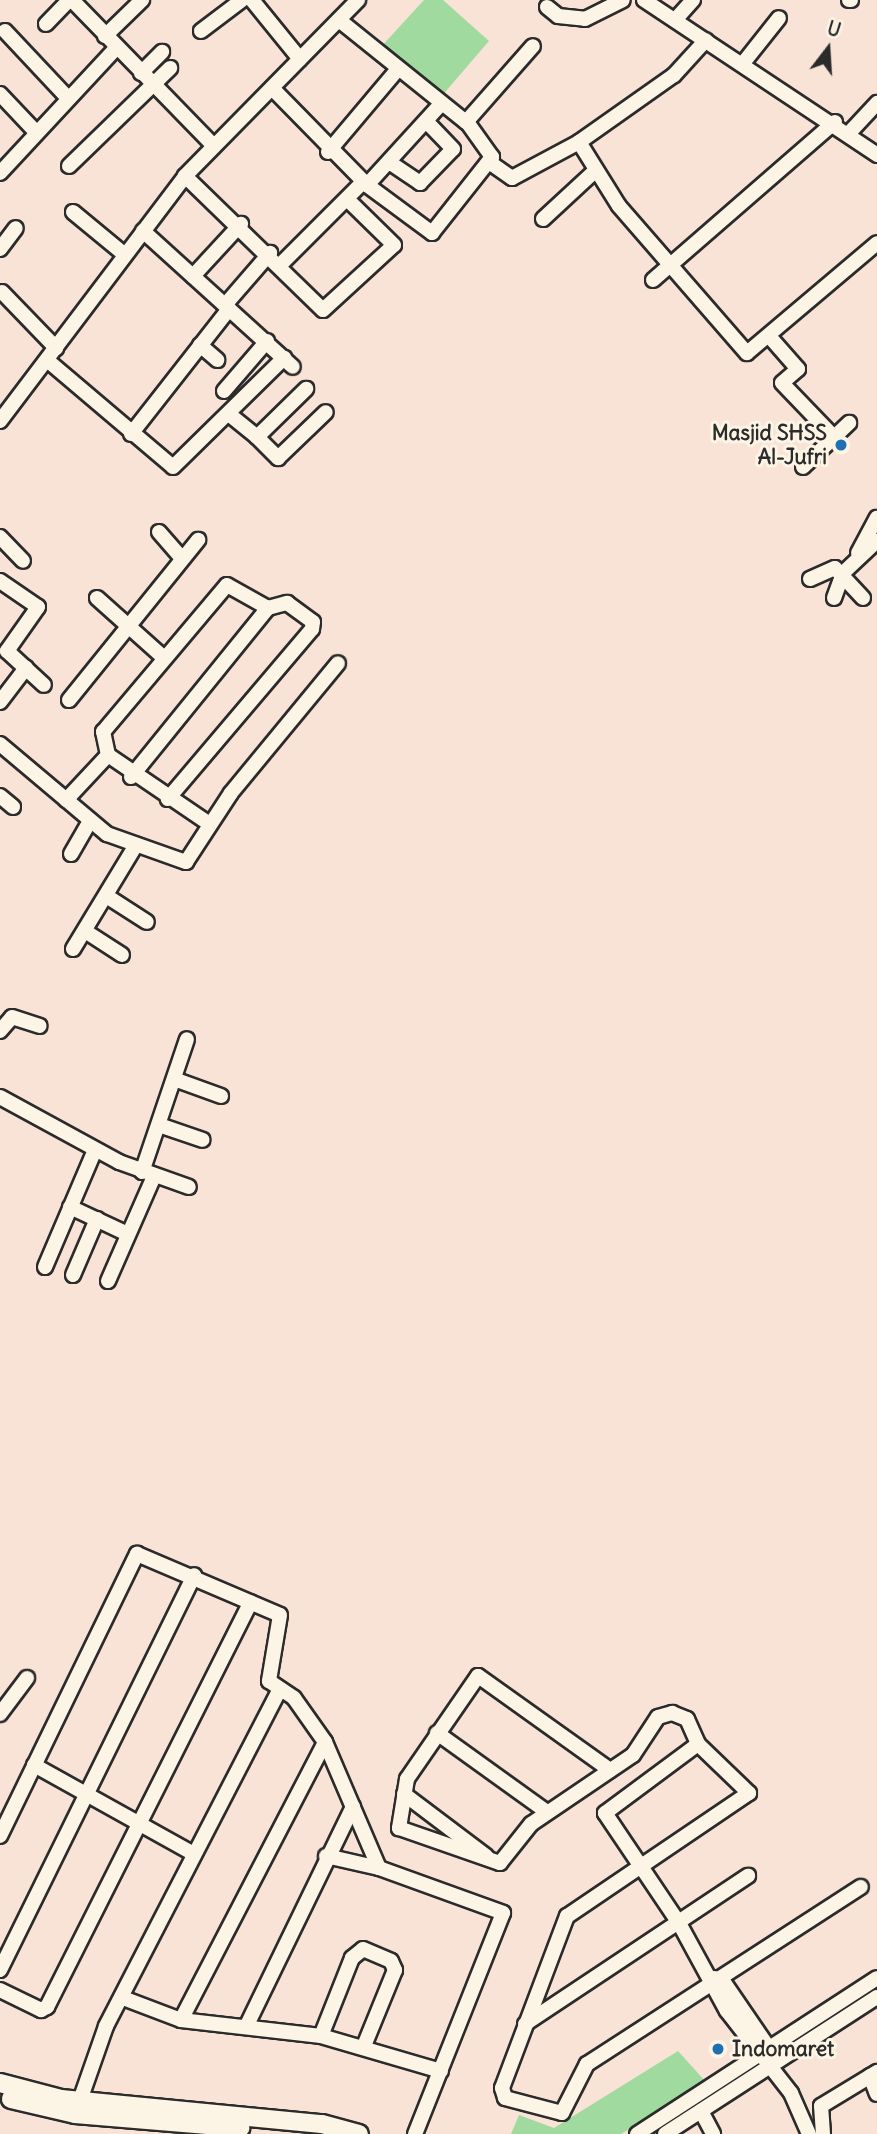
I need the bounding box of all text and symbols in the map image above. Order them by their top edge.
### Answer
north arrow [793,14,863,84]
text: U [824,16,844,42]
place label: Masjid SHSS Al-Jufri [712,420,827,470]
marker: Masjid SHSS Al-Jufri [833,437,849,453]
place label: Indomaret [732,2036,834,2062]
marker: Indomaret [710,2041,726,2057]

